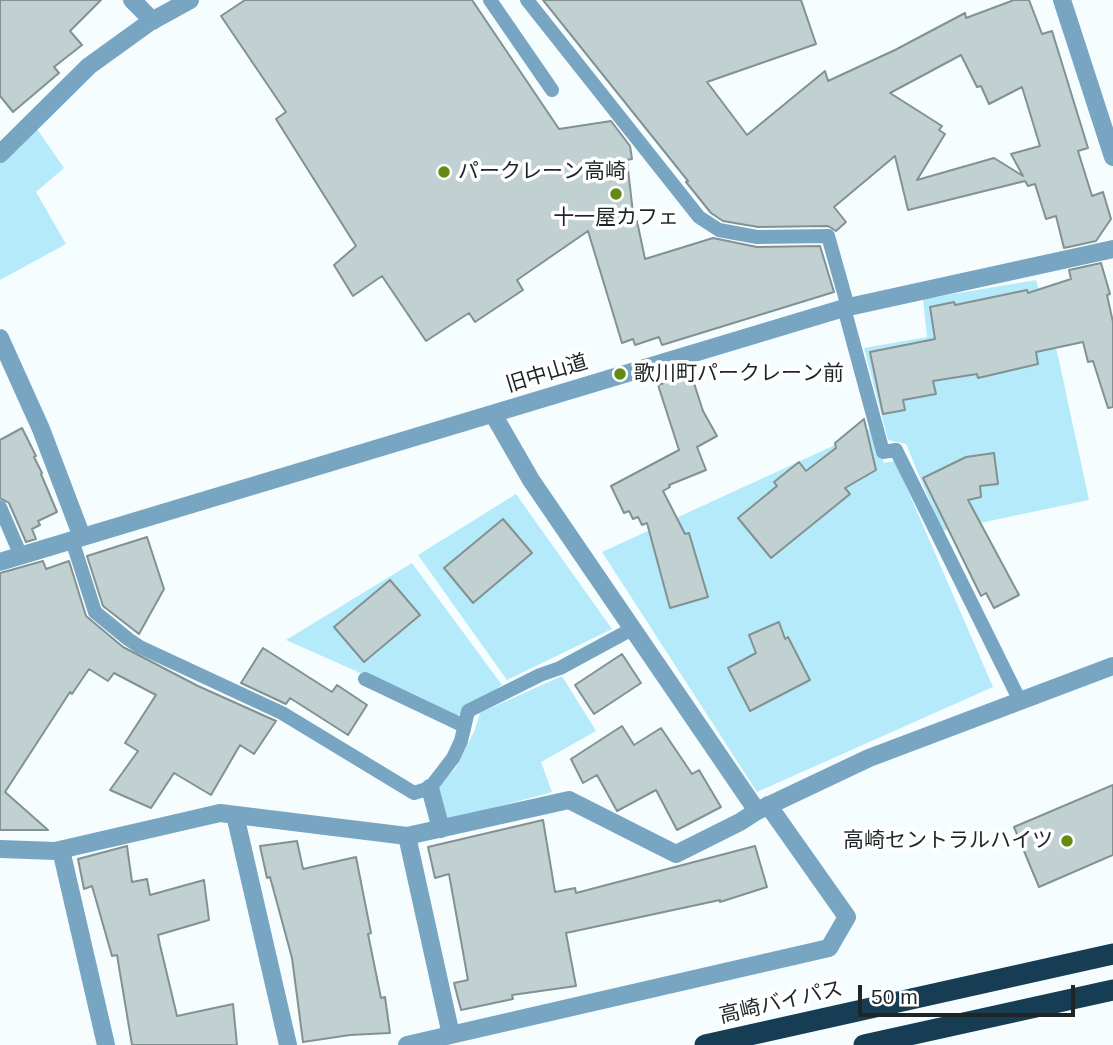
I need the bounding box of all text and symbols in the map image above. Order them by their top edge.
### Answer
place label: パークレーン高崎 [458,159,626,185]
marker: パークレーン高崎 [436,164,452,180]
marker: 十一屋カフェ [608,186,624,202]
place label: 十一屋カフェ [553,205,679,231]
street label: 旧中山道 [503,350,591,398]
place label: 歌川町パークレーン前 [634,361,844,387]
marker: 歌川町パークレーン前 [612,366,628,382]
place label: 高崎セントラルハイツ [843,828,1053,854]
marker: 高崎セントラルハイツ [1059,833,1075,849]
scale bar [861,972,1078,1016]
street label: 高崎バイパス [717,977,845,1029]
text: 50 m [871,985,918,1008]

